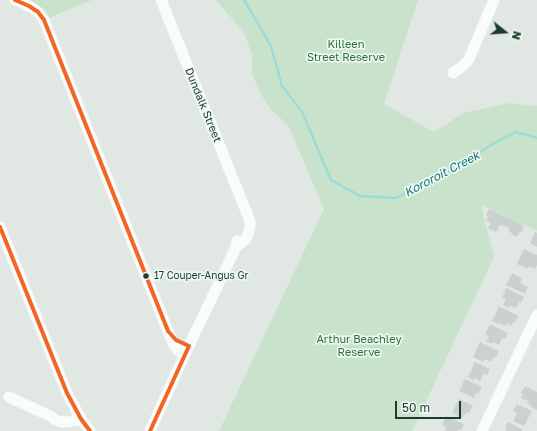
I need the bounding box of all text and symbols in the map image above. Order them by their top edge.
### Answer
north arrow [485,12,525,52]
text: N [510,30,524,42]
park label: Killeen Street Reserve [307,38,385,64]
street label: Dundalk Street [182,66,224,144]
water label: Kororoit Creek [402,148,482,200]
place label: 17 Couper-Angus Gr [154,270,248,282]
marker: 17 Couper-Angus Gr [141,271,151,281]
park label: Arthur Beachley Reserve [316,333,402,359]
scale bar [397,393,463,419]
text: 50 m [402,400,430,415]

